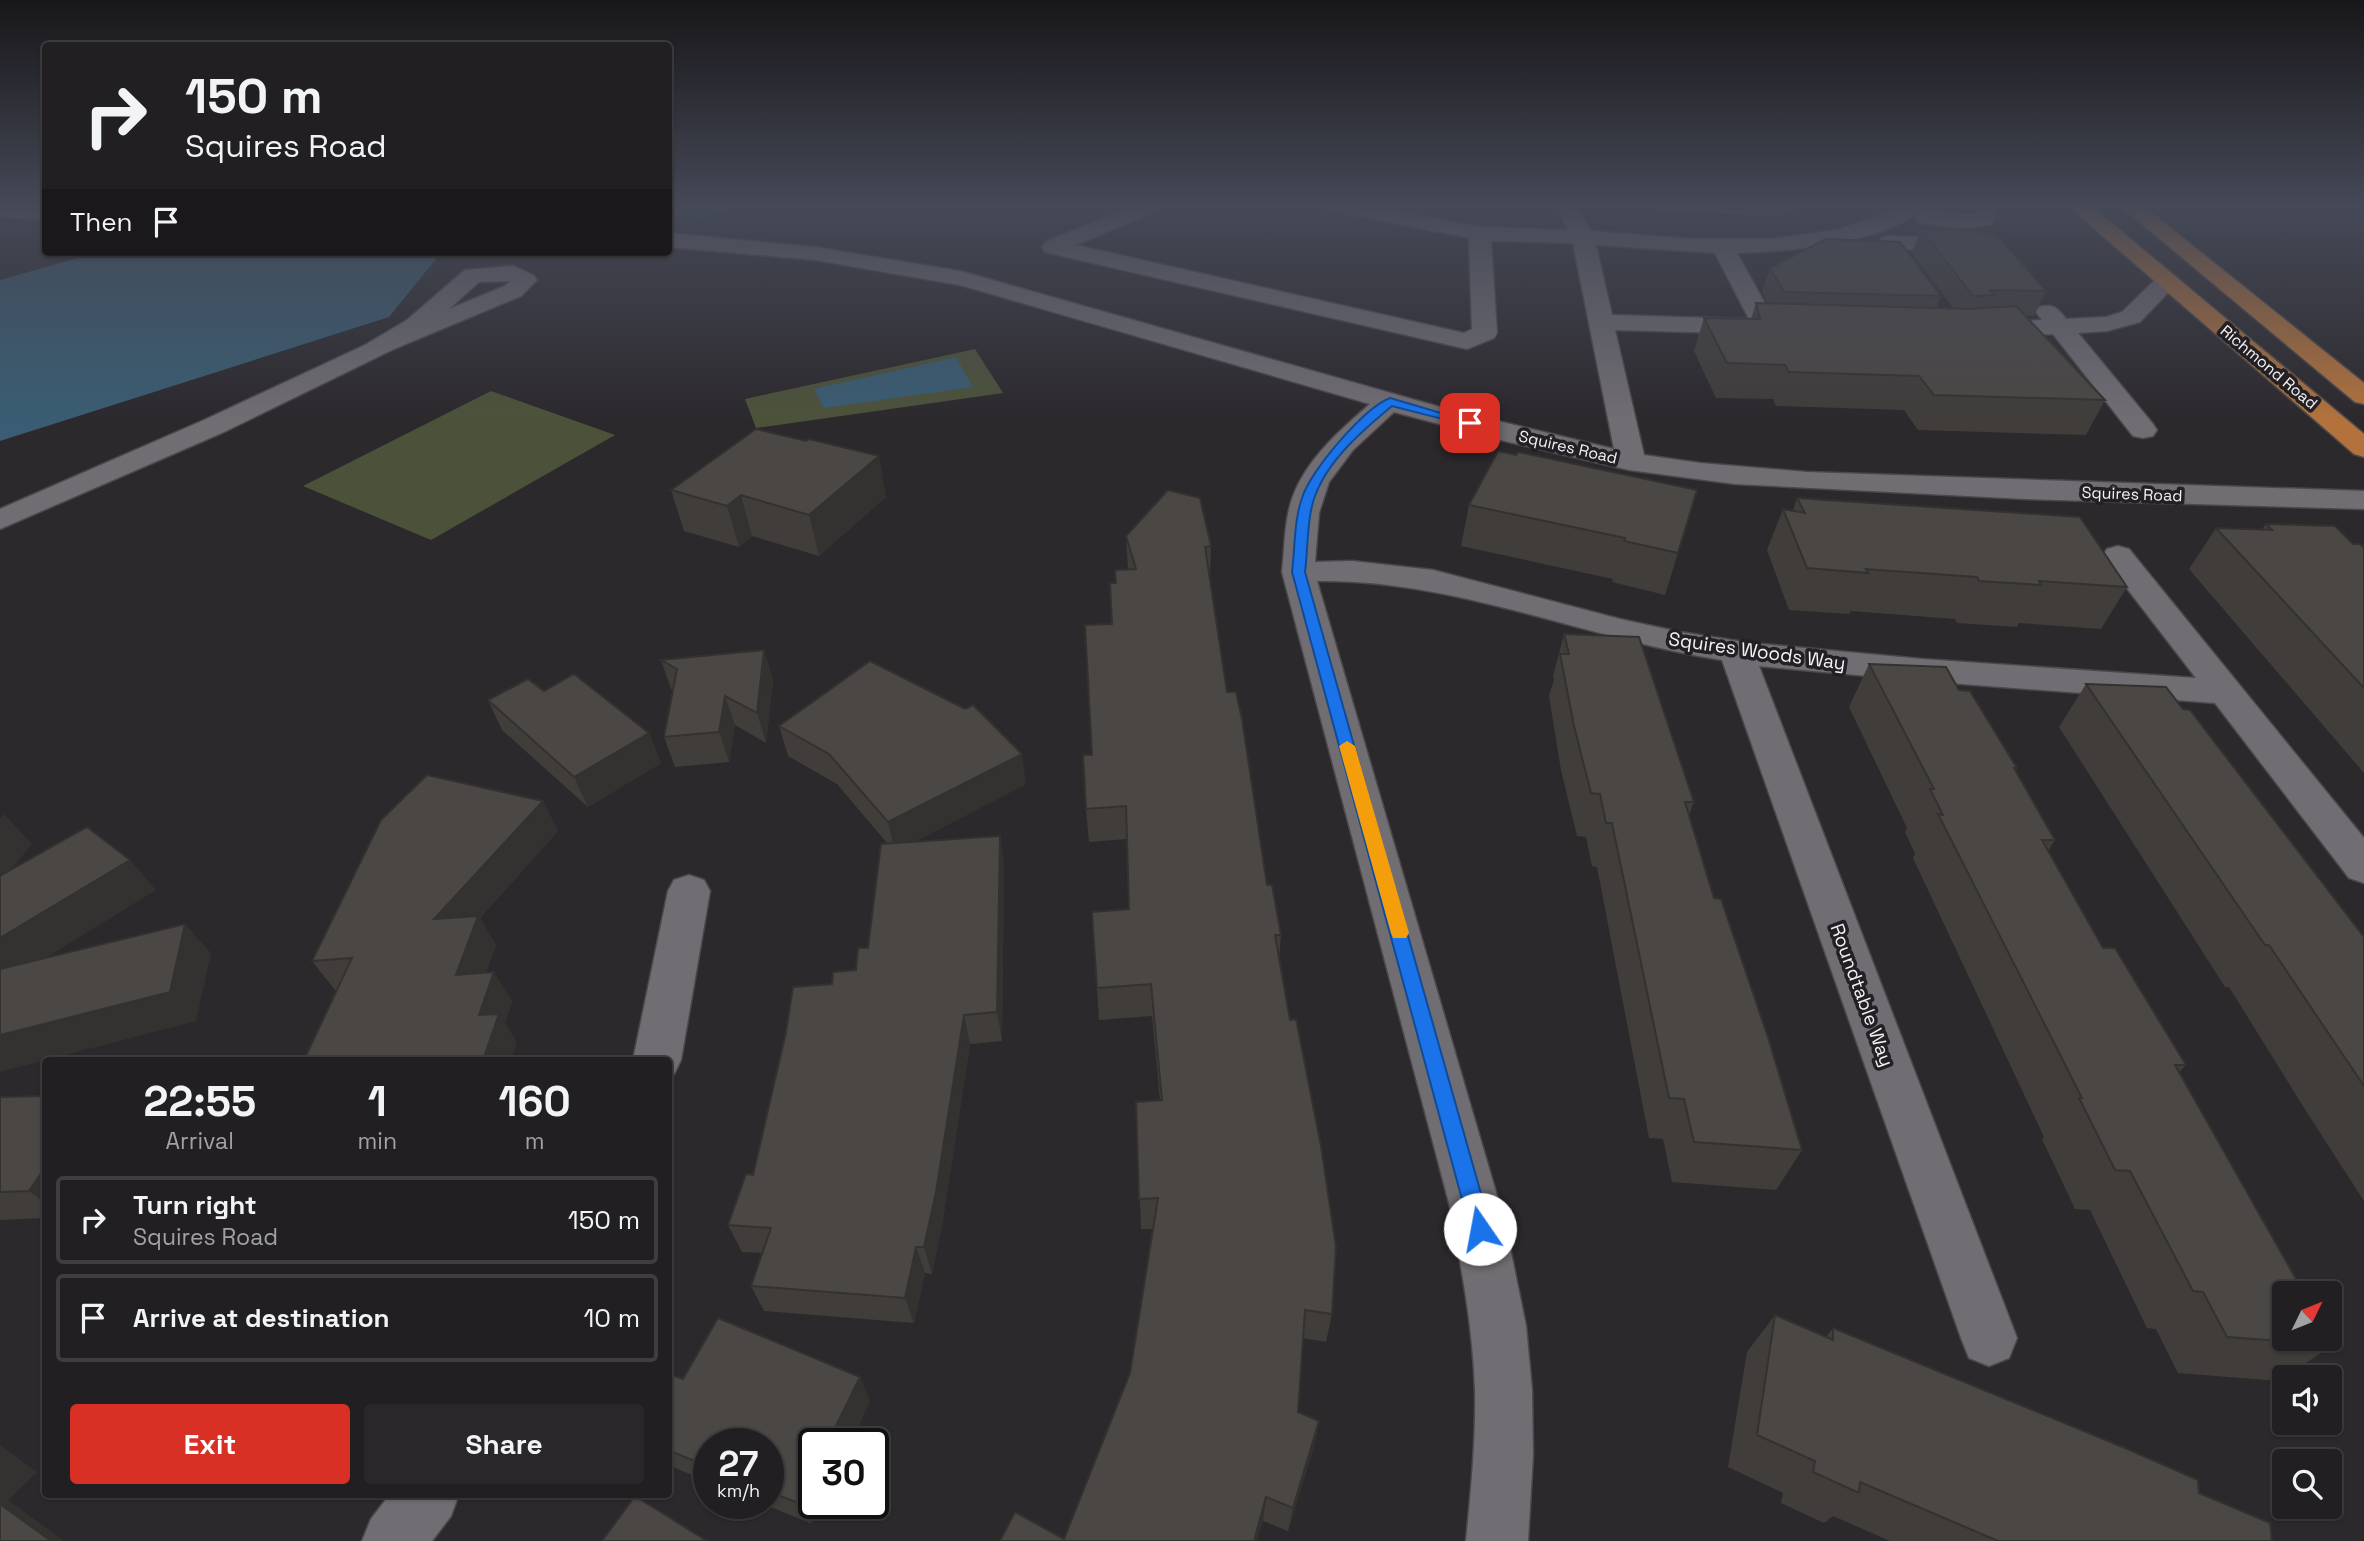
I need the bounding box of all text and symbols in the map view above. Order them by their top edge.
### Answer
text: 150 m [185,65,323,127]
icon: right [70,70,161,161]
text: Squires Road [185,126,387,166]
icon: arrive [147,203,185,241]
text: Then [70,205,133,239]
street label: Richmond Road [2216,320,2322,414]
pin [1440,393,1500,453]
icon: arrive [1451,404,1489,442]
street label: Squires Road [1517,425,1619,469]
street label: Squires Road [2081,482,2183,506]
street label: Squires Woods Way [1667,626,1847,676]
street label: Roundtable Way [1825,920,1899,1070]
text: 22:55 [143,1075,256,1128]
text: 1 [368,1075,387,1128]
text: 160 [498,1075,571,1128]
text: Arrival [166,1126,234,1156]
text: min [358,1126,397,1156]
text: m [525,1126,544,1156]
text: Turn right [133,1188,257,1222]
position arrow [1443,1192,1517,1266]
icon: right [74,1201,112,1239]
text: 150 m [568,1203,640,1237]
text: Squires Road [133,1222,278,1252]
north arrow [2272,1281,2342,1351]
map controls [2272,1281,2342,1519]
icon: arrive [74,1299,112,1337]
text: Arrive at destination [133,1301,390,1335]
text: 10 m [583,1301,640,1335]
button: sound [2272,1365,2342,1435]
button: Exit [70,1404,350,1484]
button: Share [364,1404,644,1484]
speed limit sign: 30 [798,1428,889,1519]
text: 27 [719,1442,758,1486]
button: search [2272,1449,2342,1519]
text: km/h [717,1479,760,1502]

